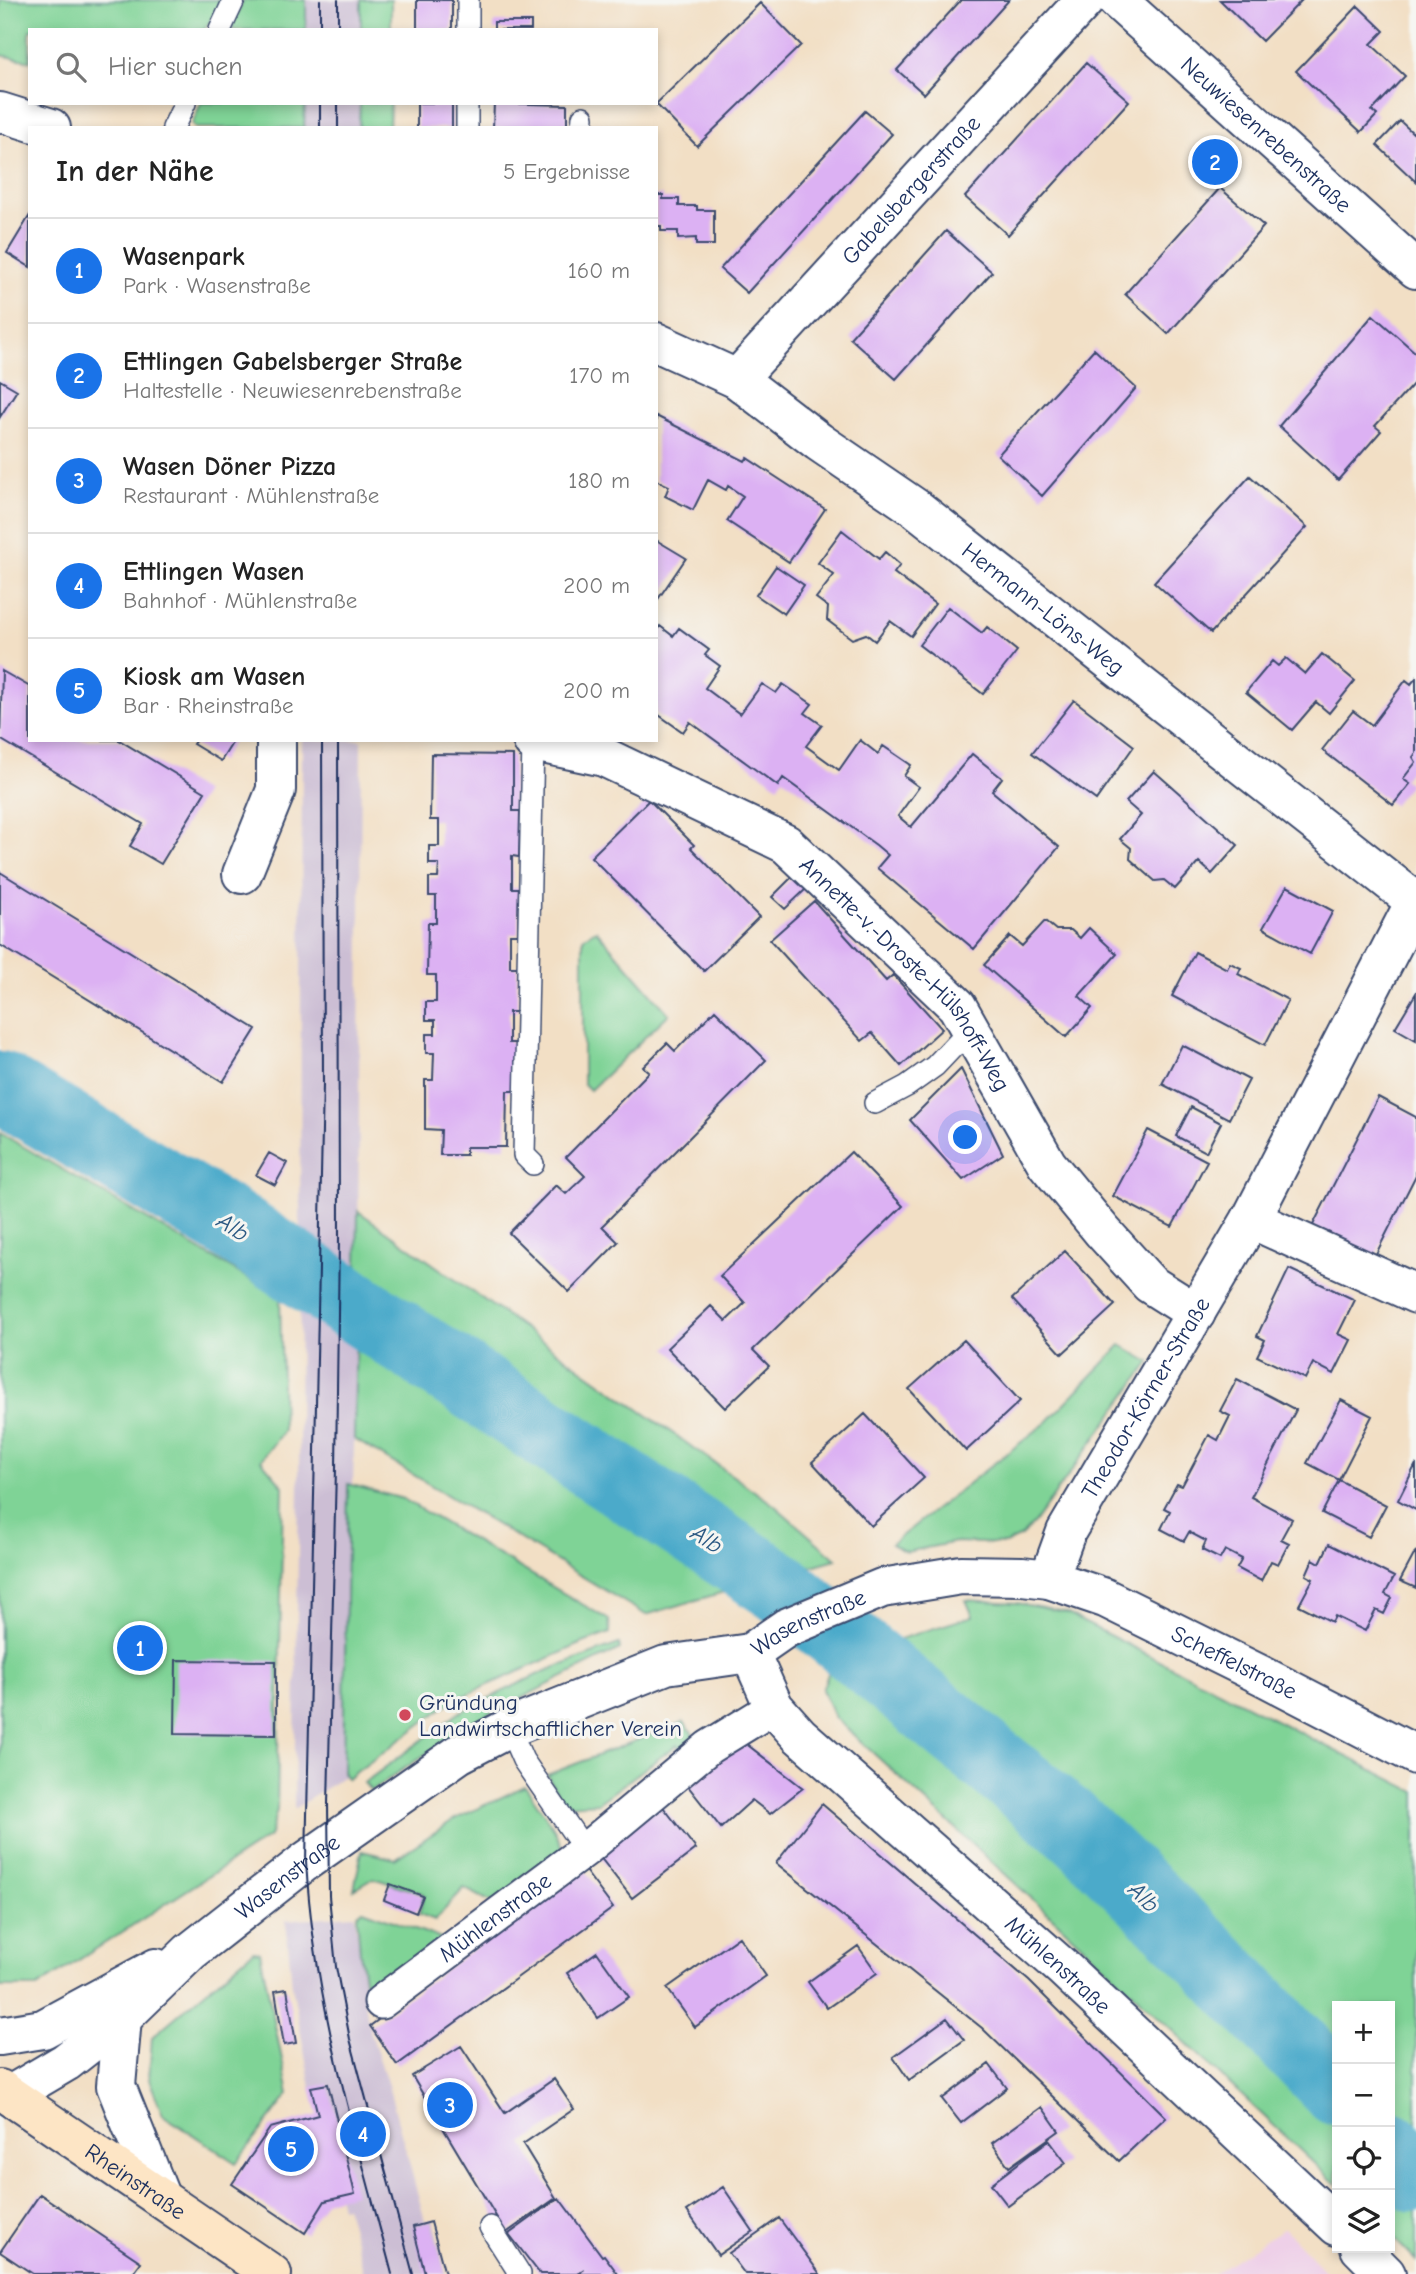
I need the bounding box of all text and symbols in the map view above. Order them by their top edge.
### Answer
search box [28,28,658,105]
icon: search [52,48,90,86]
street label: Neuwiesenrebenstraße [1176,51,1357,218]
text: Hier suchen [108,52,243,82]
street label: Gabelsbergerstraße [836,110,986,270]
pin: 2 [1192,136,1238,188]
text: In der Nähe [56,154,214,189]
text: 5 Ergebnisse [503,158,630,185]
text: Wasenpark [123,242,245,272]
text: 1 [74,257,84,284]
text: 160 m [568,257,630,284]
text: Park · Wasenstraße [123,272,311,299]
text: Ettlingen Gabelsberger Straße [123,347,462,377]
text: 2 [73,362,85,389]
text: 170 m [569,362,630,389]
text: Haltestelle · Neuwiesenrebenstraße [123,377,462,404]
text: Wasen Döner Pizza [123,452,336,482]
text: 3 [73,467,85,494]
text: 180 m [568,467,630,494]
text: Restaurant · Mühlenstraße [123,482,379,509]
street label: Hermann-Löns-Weg [957,536,1130,681]
text: Ettlingen Wasen [123,557,304,587]
text: 4 [74,572,84,599]
text: 200 m [563,572,630,599]
text: Bahnhof · Mühlenstraße [123,587,357,614]
text: Kiosk am Wasen [123,662,305,692]
text: 5 [73,677,85,704]
text: 200 m [563,677,630,704]
text: Bar · Rheinstraße [123,692,294,719]
street label: Annette-v.-Droste-Hülshoff-Weg [794,851,1016,1096]
your location [948,1120,982,1154]
water label: Alb [211,1206,254,1248]
street label: Theodor-Körner-Straße [1075,1292,1215,1503]
water label: Alb [685,1518,728,1560]
street label: Wasenstraße [746,1583,870,1662]
street label: Scheffelstraße [1167,1619,1302,1705]
pin: 1 [117,1622,163,1674]
place label: Gründung Landwirtschaftlicher Verein [419,1689,682,1742]
marker: Gründung Landwirtschaftlicher Verein [397,1707,413,1723]
street label: Wasenstraße [230,1828,345,1925]
street label: Mühlenstraße [433,1867,556,1968]
water label: Alb [1122,1875,1165,1918]
street label: Mühlenstraße [1000,1910,1117,2019]
map controls [1332,2001,1395,2253]
button: + [1332,2001,1395,2064]
button: − [1332,2064,1395,2127]
pin: 3 [427,2079,473,2131]
pin: 4 [340,2108,386,2160]
pin: 5 [268,2123,314,2175]
button: locate [1332,2127,1395,2190]
street label: Rheinstraße [80,2137,191,2225]
button: layers [1332,2190,1395,2253]

